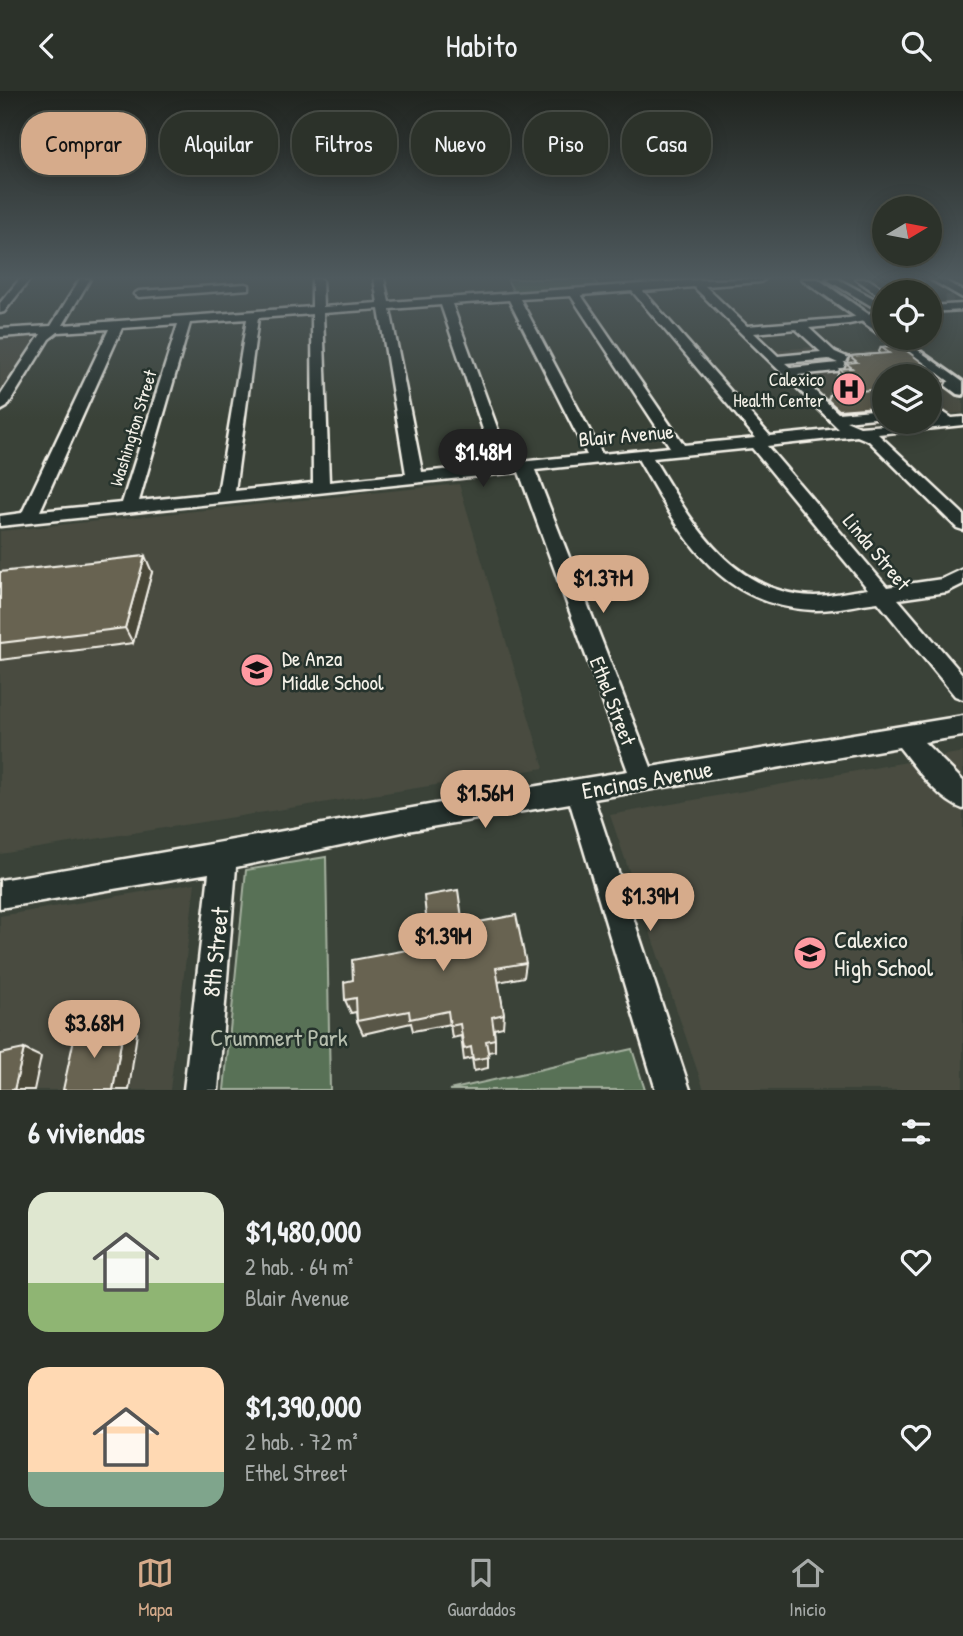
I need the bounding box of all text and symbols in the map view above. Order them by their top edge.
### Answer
text: Habito [446,24,517,67]
icon: back [28,27,66,65]
icon: search [897,27,935,65]
chip: Comprar [21,112,146,175]
chip: Alquilar [160,112,278,175]
chip: Filtros [292,112,397,175]
chip: Nuevo [411,112,510,175]
chip: Piso [524,112,608,175]
chip: Casa [622,112,711,175]
north arrow [872,196,942,266]
map controls [872,196,942,434]
button: locate [872,280,942,350]
button: layers [872,364,942,434]
street label: Washington Street [103,366,163,489]
place label: Calexico Health Center [733,367,824,413]
hospital icon: Calexico Health Center [830,370,868,408]
street label: Blair Avenue [577,416,675,454]
pin: $1.48M [426,429,540,489]
text: $1.48M [454,436,512,467]
street label: Linda Street [836,507,918,597]
pin: $1.37M [546,555,660,615]
text: $1.37M [573,562,633,593]
place label: De Anza Middle School [282,644,384,697]
school or university icon: De Anza Middle School [238,651,276,689]
street label: Ethel Street [583,652,643,750]
street label: Encinas Avenue [579,752,715,806]
pin: $1.56M [428,771,542,830]
text: $1.56M [456,777,514,808]
pin: $1.39M [593,873,707,933]
text: $1.39M [621,880,679,911]
street label: 8th Street [194,905,236,998]
pin: $1.39M [386,913,500,973]
text: $1.39M [414,920,472,951]
place label: Calexico High School [834,923,934,983]
school or university icon: Calexico High School [791,934,829,972]
pin: $3.68M [37,1000,151,1060]
text: $3.68M [64,1007,124,1038]
park label: Crummert Park [210,1021,348,1053]
text: 6 viviendas [28,1112,145,1152]
icon: filters [897,1113,935,1151]
text: $1,480,000 [245,1211,361,1251]
icon: home [84,1220,168,1304]
icon: heart [897,1243,935,1281]
text: 2 hab. · 64 m² [245,1251,353,1282]
text: Blair Avenue [245,1282,349,1313]
text: $1,390,000 [245,1386,361,1426]
icon: home [84,1395,168,1479]
icon: heart [897,1418,935,1456]
text: 2 hab. · 72 m² [245,1426,358,1457]
text: Ethel Street [245,1457,347,1488]
tab: Mapa [136,1554,174,1622]
tab: Guardados [447,1554,516,1622]
tab: Inicio [789,1554,827,1622]

